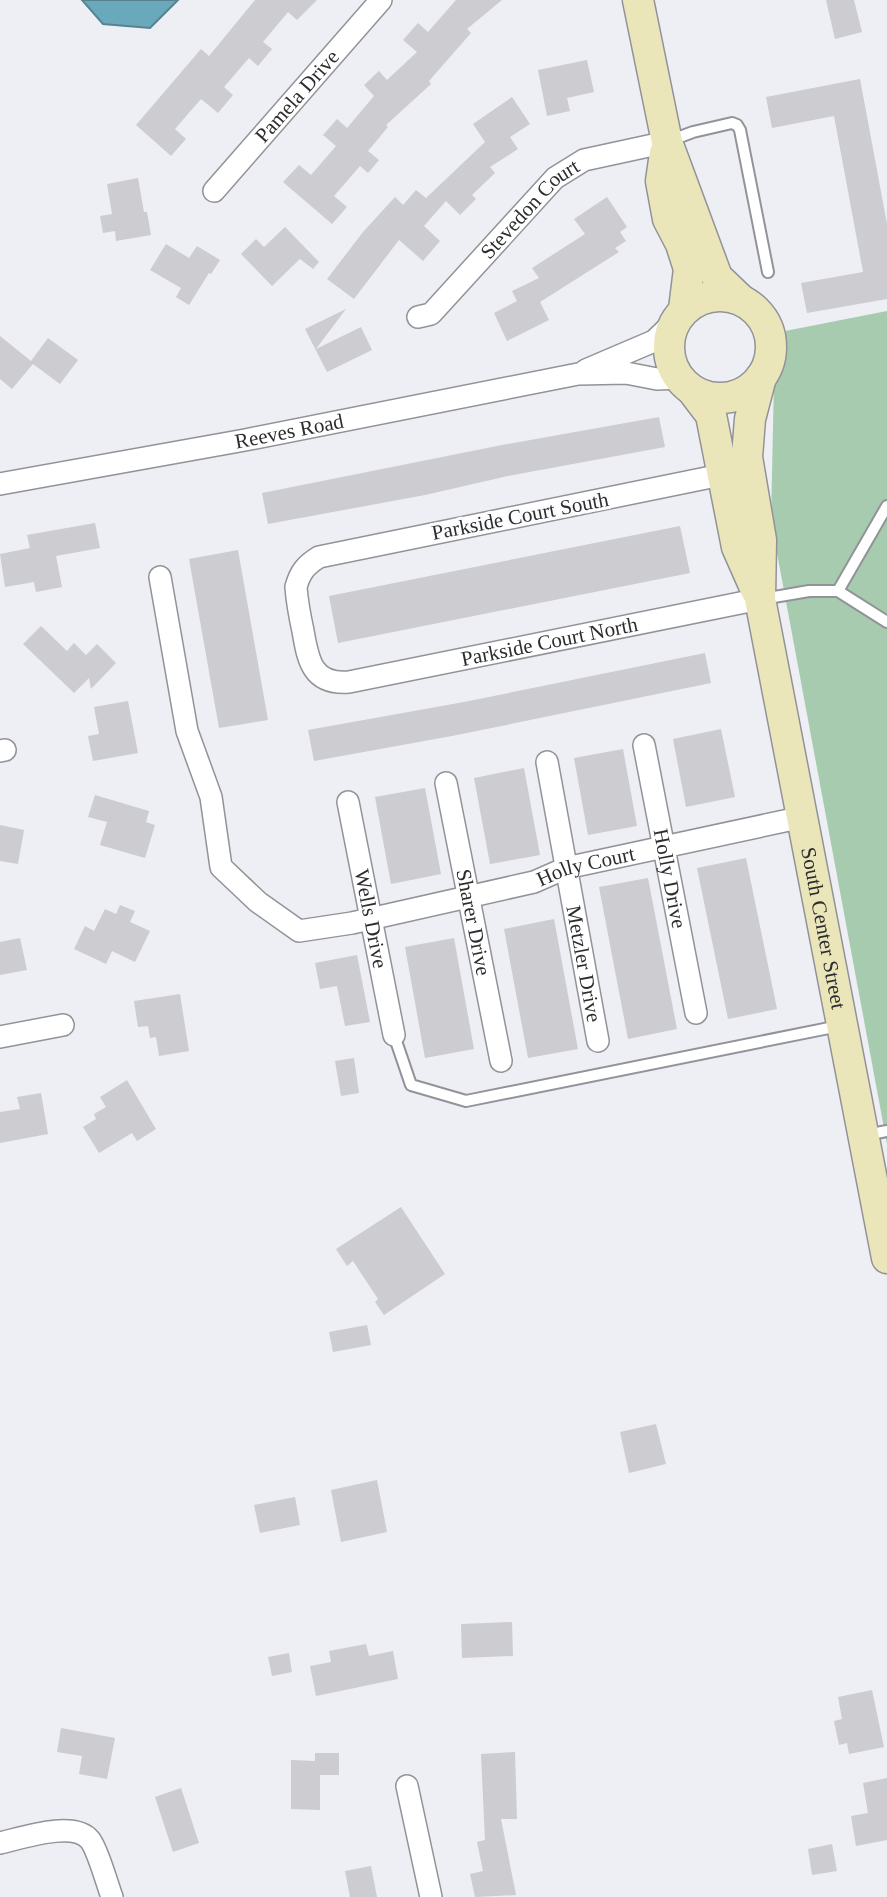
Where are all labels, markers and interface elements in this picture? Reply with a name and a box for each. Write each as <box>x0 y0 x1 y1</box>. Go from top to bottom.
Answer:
street label: Pamela Drive <box>250 45 344 147</box>
street label: Stevedon Court <box>475 154 584 264</box>
street label: Reeves Road <box>233 409 346 454</box>
street label: Parkside Court South <box>430 487 611 545</box>
street label: Parkside Court North <box>459 612 640 671</box>
street label: Holly Drive <box>649 827 691 930</box>
street label: Holly Court <box>533 842 637 891</box>
street label: South Center Street <box>796 845 851 1011</box>
street label: Wells Drive <box>350 867 393 970</box>
street label: Sharer Drive <box>451 867 496 978</box>
street label: Metzler Drive <box>561 903 606 1024</box>

